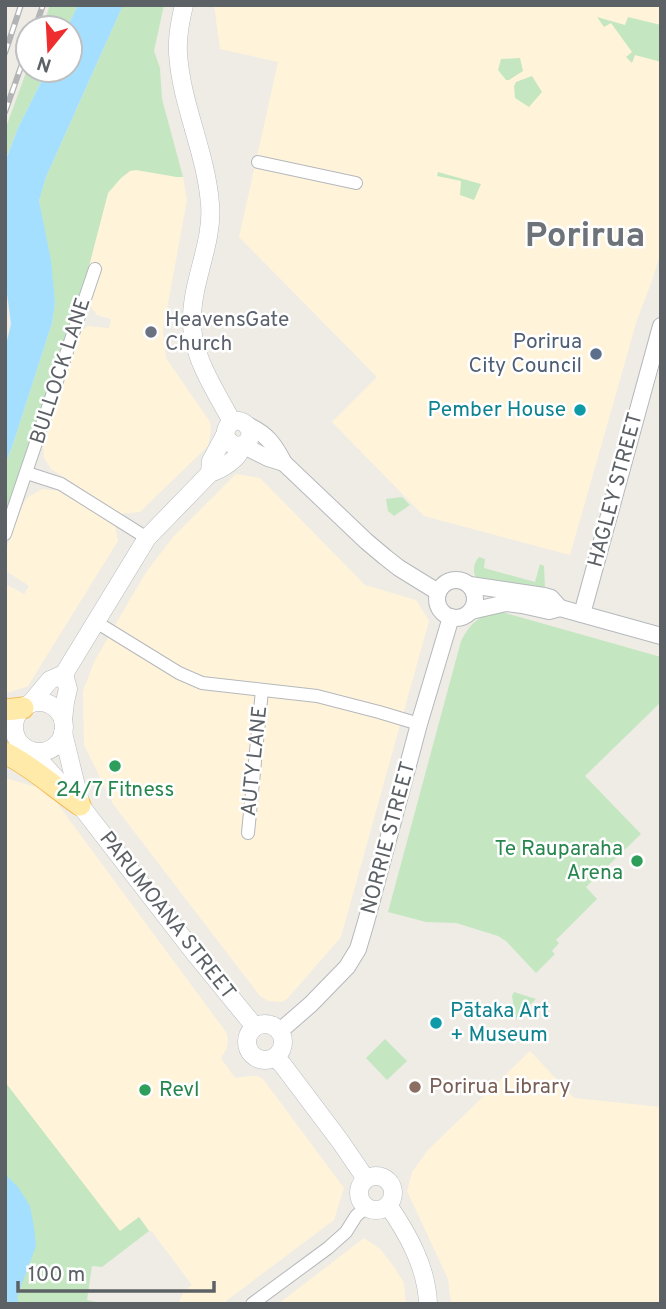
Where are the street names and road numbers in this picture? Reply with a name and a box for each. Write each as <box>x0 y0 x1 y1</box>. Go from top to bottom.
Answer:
street label: BULLOCK LANE <box>25 294 97 448</box>
street label: HAGLEY STREET <box>582 410 650 570</box>
street label: AUTY LANE <box>236 704 274 818</box>
street label: NORRIE STREET <box>356 759 422 917</box>
street label: PARUMOANA STREET <box>93 826 241 1006</box>

